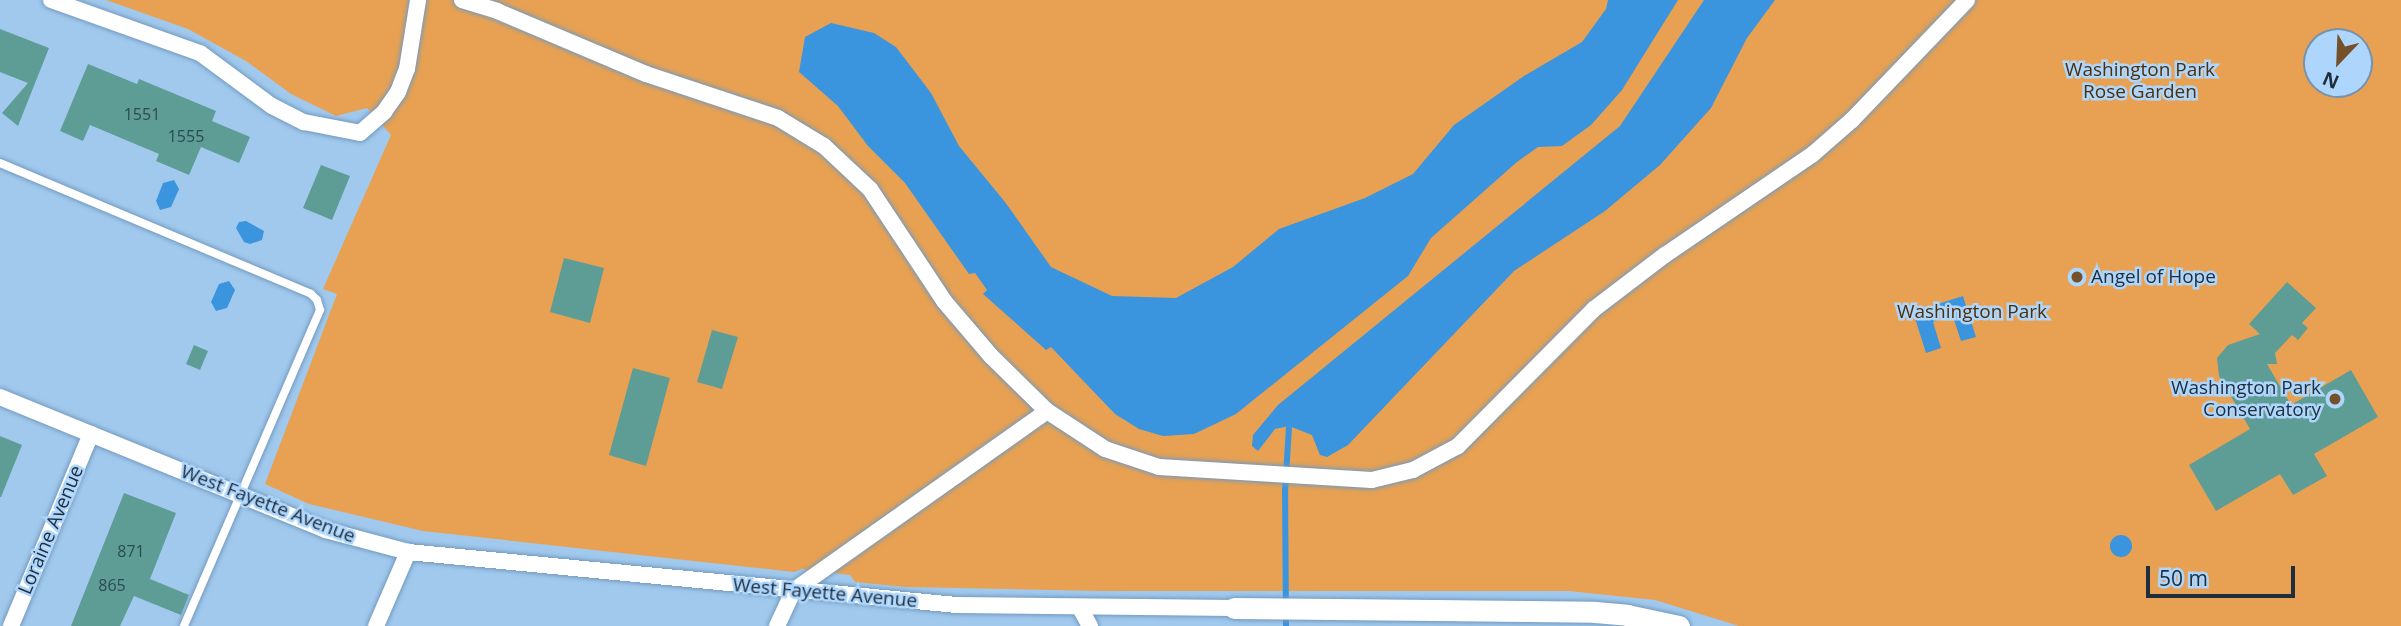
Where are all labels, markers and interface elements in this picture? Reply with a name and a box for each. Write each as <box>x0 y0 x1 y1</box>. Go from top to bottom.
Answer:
north arrow <box>2303 28 2373 98</box>
park label: Washington Park Rose Garden <box>2065 59 2215 103</box>
text: N <box>2318 66 2343 95</box>
house number: 1551 <box>124 104 160 124</box>
house number: 1555 <box>168 126 204 146</box>
place label: Angel of Hope <box>2091 266 2216 288</box>
marker: Angel of Hope <box>2069 269 2085 285</box>
park label: Washington Park <box>1897 301 2047 323</box>
place label: Washington Park Conservatory <box>2171 377 2321 421</box>
marker: Washington Park Conservatory <box>2327 391 2343 407</box>
street label: West Fayette Avenue <box>178 460 358 548</box>
street label: Loraine Avenue <box>14 462 88 598</box>
house number: 871 <box>117 541 145 561</box>
scale bar <box>2149 552 2298 596</box>
text: 50 m <box>2159 564 2208 592</box>
street label: West Fayette Avenue <box>732 574 918 612</box>
house number: 865 <box>98 575 126 595</box>

